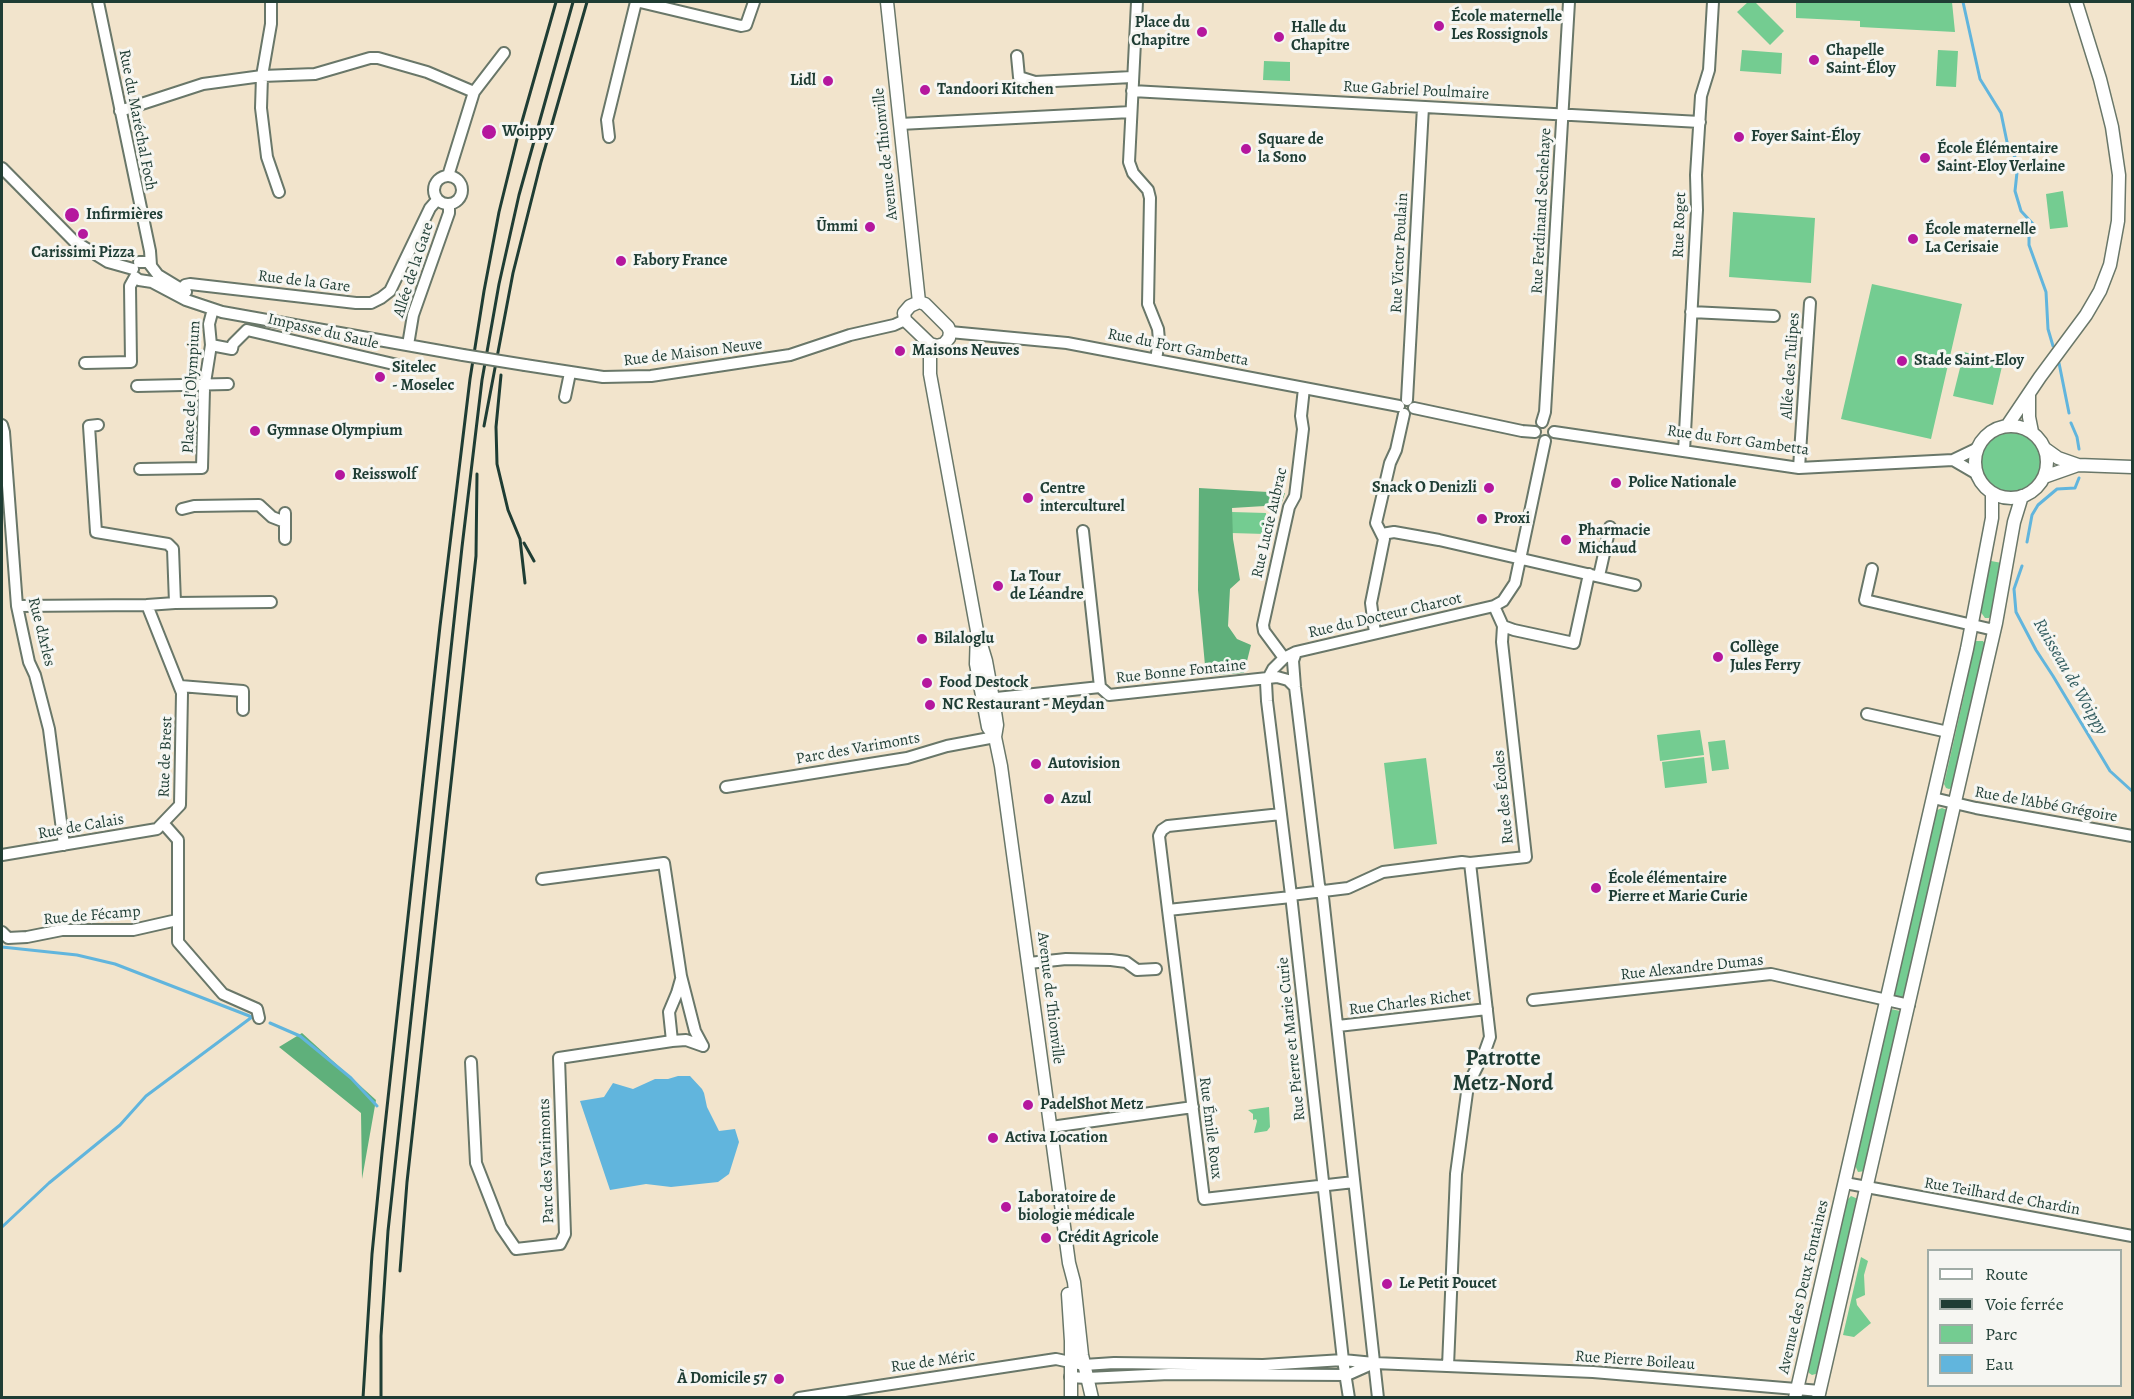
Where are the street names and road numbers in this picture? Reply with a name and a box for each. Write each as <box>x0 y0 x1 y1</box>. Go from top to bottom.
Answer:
street label: Rue du Maréchal Foch <box>114 48 160 192</box>
street label: Rue Gabriel Poulmaire <box>1342 78 1490 104</box>
street label: Avenue de Thionville <box>869 87 903 221</box>
street label: Rue Ferdinand Sechehaye <box>1528 127 1556 295</box>
street label: Rue Victor Poulain <box>1387 192 1413 314</box>
street label: Rue Roget <box>1669 192 1691 258</box>
street label: Allée de la Gare <box>390 220 438 320</box>
street label: Rue de la Gare <box>257 267 351 297</box>
street label: Impasse du Saule <box>265 310 381 354</box>
street label: Allée des Tulipes <box>1778 312 1804 420</box>
street label: Place de l'Olympium <box>179 320 205 454</box>
street label: Rue du Fort Gambetta <box>1106 325 1250 371</box>
street label: Rue de Maison Neuve <box>622 335 764 371</box>
street label: Rue du Fort Gambetta <box>1666 422 1810 460</box>
street label: Rue Lucie Aubrac <box>1248 466 1292 580</box>
street label: Rue du Docteur Charcot <box>1306 589 1464 643</box>
street label: Rue d'Arles <box>23 595 59 669</box>
street label: Rue Bonne Fontaine <box>1115 656 1247 688</box>
street label: Rue de Brest <box>155 716 177 798</box>
street label: Parc des Varimonts <box>795 729 921 769</box>
street label: Rue des Écoles <box>1490 749 1518 845</box>
street label: Rue de l'Abbé Grégoire <box>1973 783 2119 827</box>
street label: Rue de Calais <box>36 810 126 844</box>
street label: Rue de Fécamp <box>43 902 141 930</box>
street label: Avenue de Thionville <box>1032 931 1068 1065</box>
street label: Rue Alexandre Dumas <box>1620 951 1764 985</box>
street label: Rue Pierre et Marie Curie <box>1274 956 1310 1122</box>
street label: Rue Charles Richet <box>1348 986 1472 1020</box>
street label: Rue Émile Roux <box>1194 1076 1226 1180</box>
street label: Parc des Varimonts <box>535 1098 559 1224</box>
street label: Rue Teilhard de Chardin <box>1922 1174 2082 1220</box>
street label: Avenue des Deux Fontaines <box>1775 1198 1833 1376</box>
street label: Rue de Méric <box>890 1347 976 1377</box>
street label: Rue Pierre Boileau <box>1574 1347 1696 1375</box>

